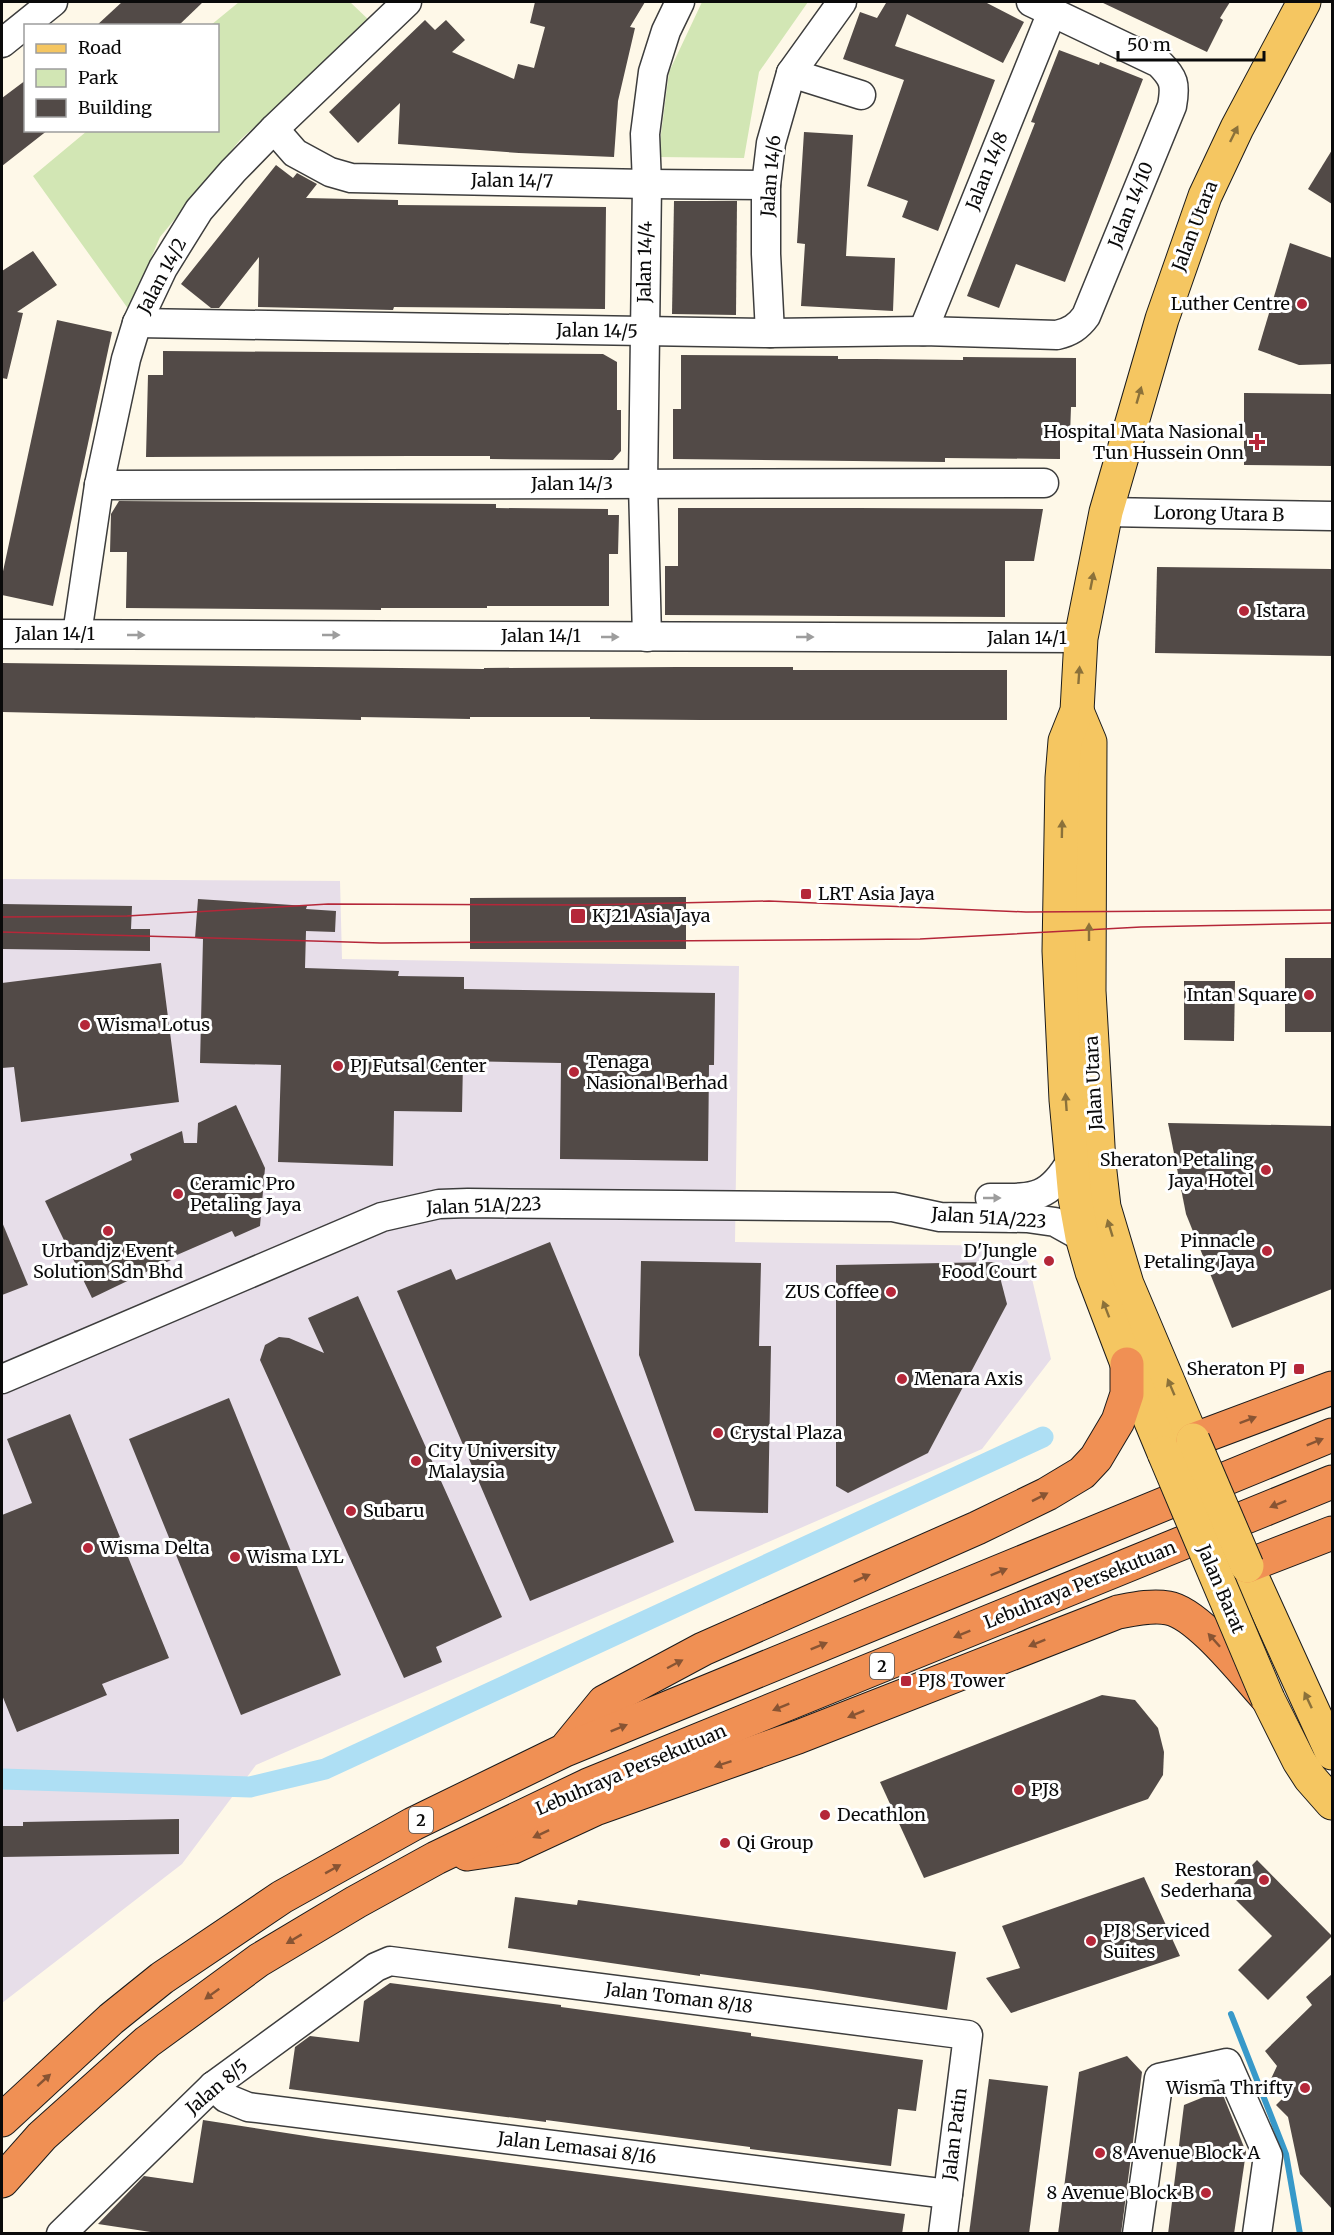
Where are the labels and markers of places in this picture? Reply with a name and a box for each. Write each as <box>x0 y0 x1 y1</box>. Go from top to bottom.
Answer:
place label: Luther Centre <box>1171 292 1290 315</box>
marker: Luther Centre <box>1295 297 1309 311</box>
place label: Hospital Mata Nasional Tun Hussein Onn <box>1043 420 1244 464</box>
marker: Hospital Mata Nasional Tun Hussein Onn <box>1248 433 1266 451</box>
place label: Istara <box>1256 599 1306 622</box>
marker: Istara <box>1237 604 1251 618</box>
place label: LRT Asia Jaya <box>818 882 935 905</box>
marker: LRT Asia Jaya <box>799 887 813 901</box>
place label: KJ21 Asia Jaya <box>592 904 711 927</box>
marker: KJ21 Asia Jaya <box>569 907 587 925</box>
place label: Intan Square <box>1186 983 1297 1006</box>
marker: Intan Square <box>1302 988 1316 1002</box>
place label: Wisma Lotus <box>96 1013 210 1036</box>
marker: Wisma Lotus <box>78 1018 92 1032</box>
place label: Tenaga Nasional Berhad <box>586 1050 728 1094</box>
place label: PJ Futsal Center <box>350 1054 487 1077</box>
marker: PJ Futsal Center <box>331 1059 345 1073</box>
marker: Tenaga Nasional Berhad <box>567 1065 581 1079</box>
place label: Sheraton Petaling Jaya Hotel <box>1100 1148 1254 1192</box>
marker: Sheraton Petaling Jaya Hotel <box>1259 1163 1273 1177</box>
place label: Ceramic Pro Petaling Jaya <box>190 1172 302 1216</box>
marker: Ceramic Pro Petaling Jaya <box>171 1187 185 1201</box>
marker: Urbandjz Event Solution Sdn Bhd <box>101 1224 115 1238</box>
place label: Pinnacle Petaling Jaya <box>1144 1229 1255 1273</box>
place label: Urbandjz Event Solution Sdn Bhd <box>33 1239 183 1283</box>
place label: D'Jungle Food Court <box>941 1239 1037 1283</box>
marker: Pinnacle Petaling Jaya <box>1260 1244 1274 1258</box>
marker: D'Jungle Food Court <box>1042 1254 1056 1268</box>
place label: ZUS Coffee <box>785 1280 879 1303</box>
marker: ZUS Coffee <box>884 1285 898 1299</box>
place label: Sheraton PJ <box>1186 1357 1287 1380</box>
marker: Sheraton PJ <box>1292 1362 1306 1376</box>
place label: Menara Axis <box>914 1367 1023 1390</box>
marker: Menara Axis <box>895 1372 909 1386</box>
place label: Crystal Plaza <box>730 1421 843 1444</box>
marker: Crystal Plaza <box>711 1426 725 1440</box>
place label: City University Malaysia <box>428 1439 557 1483</box>
marker: City University Malaysia <box>409 1454 423 1468</box>
place label: Subaru <box>363 1499 425 1522</box>
marker: Subaru <box>344 1504 358 1518</box>
place label: Wisma Delta <box>99 1536 210 1559</box>
marker: Wisma Delta <box>81 1541 95 1555</box>
place label: Wisma LYL <box>246 1545 344 1568</box>
marker: Wisma LYL <box>228 1550 242 1564</box>
place label: PJ8 Tower <box>918 1669 1005 1692</box>
marker: PJ8 Tower <box>899 1674 913 1688</box>
place label: PJ8 <box>1031 1778 1059 1801</box>
marker: PJ8 <box>1012 1783 1026 1797</box>
place label: Decathlon <box>837 1803 926 1826</box>
marker: Decathlon <box>818 1808 832 1822</box>
place label: Qi Group <box>737 1831 813 1854</box>
marker: Qi Group <box>718 1836 732 1850</box>
place label: Restoran Sederhana <box>1160 1858 1252 1902</box>
marker: Restoran Sederhana <box>1257 1873 1271 1887</box>
place label: PJ8 Serviced Suites <box>1103 1919 1210 1963</box>
marker: PJ8 Serviced Suites <box>1084 1934 1098 1948</box>
place label: Wisma Thrifty <box>1165 2076 1294 2099</box>
marker: Wisma Thrifty <box>1298 2081 1312 2095</box>
place label: 8 Avenue Block A <box>1112 2141 1260 2164</box>
marker: 8 Avenue Block A <box>1093 2146 1107 2160</box>
place label: 8 Avenue Block B <box>1047 2181 1194 2204</box>
marker: 8 Avenue Block B <box>1199 2186 1213 2200</box>

